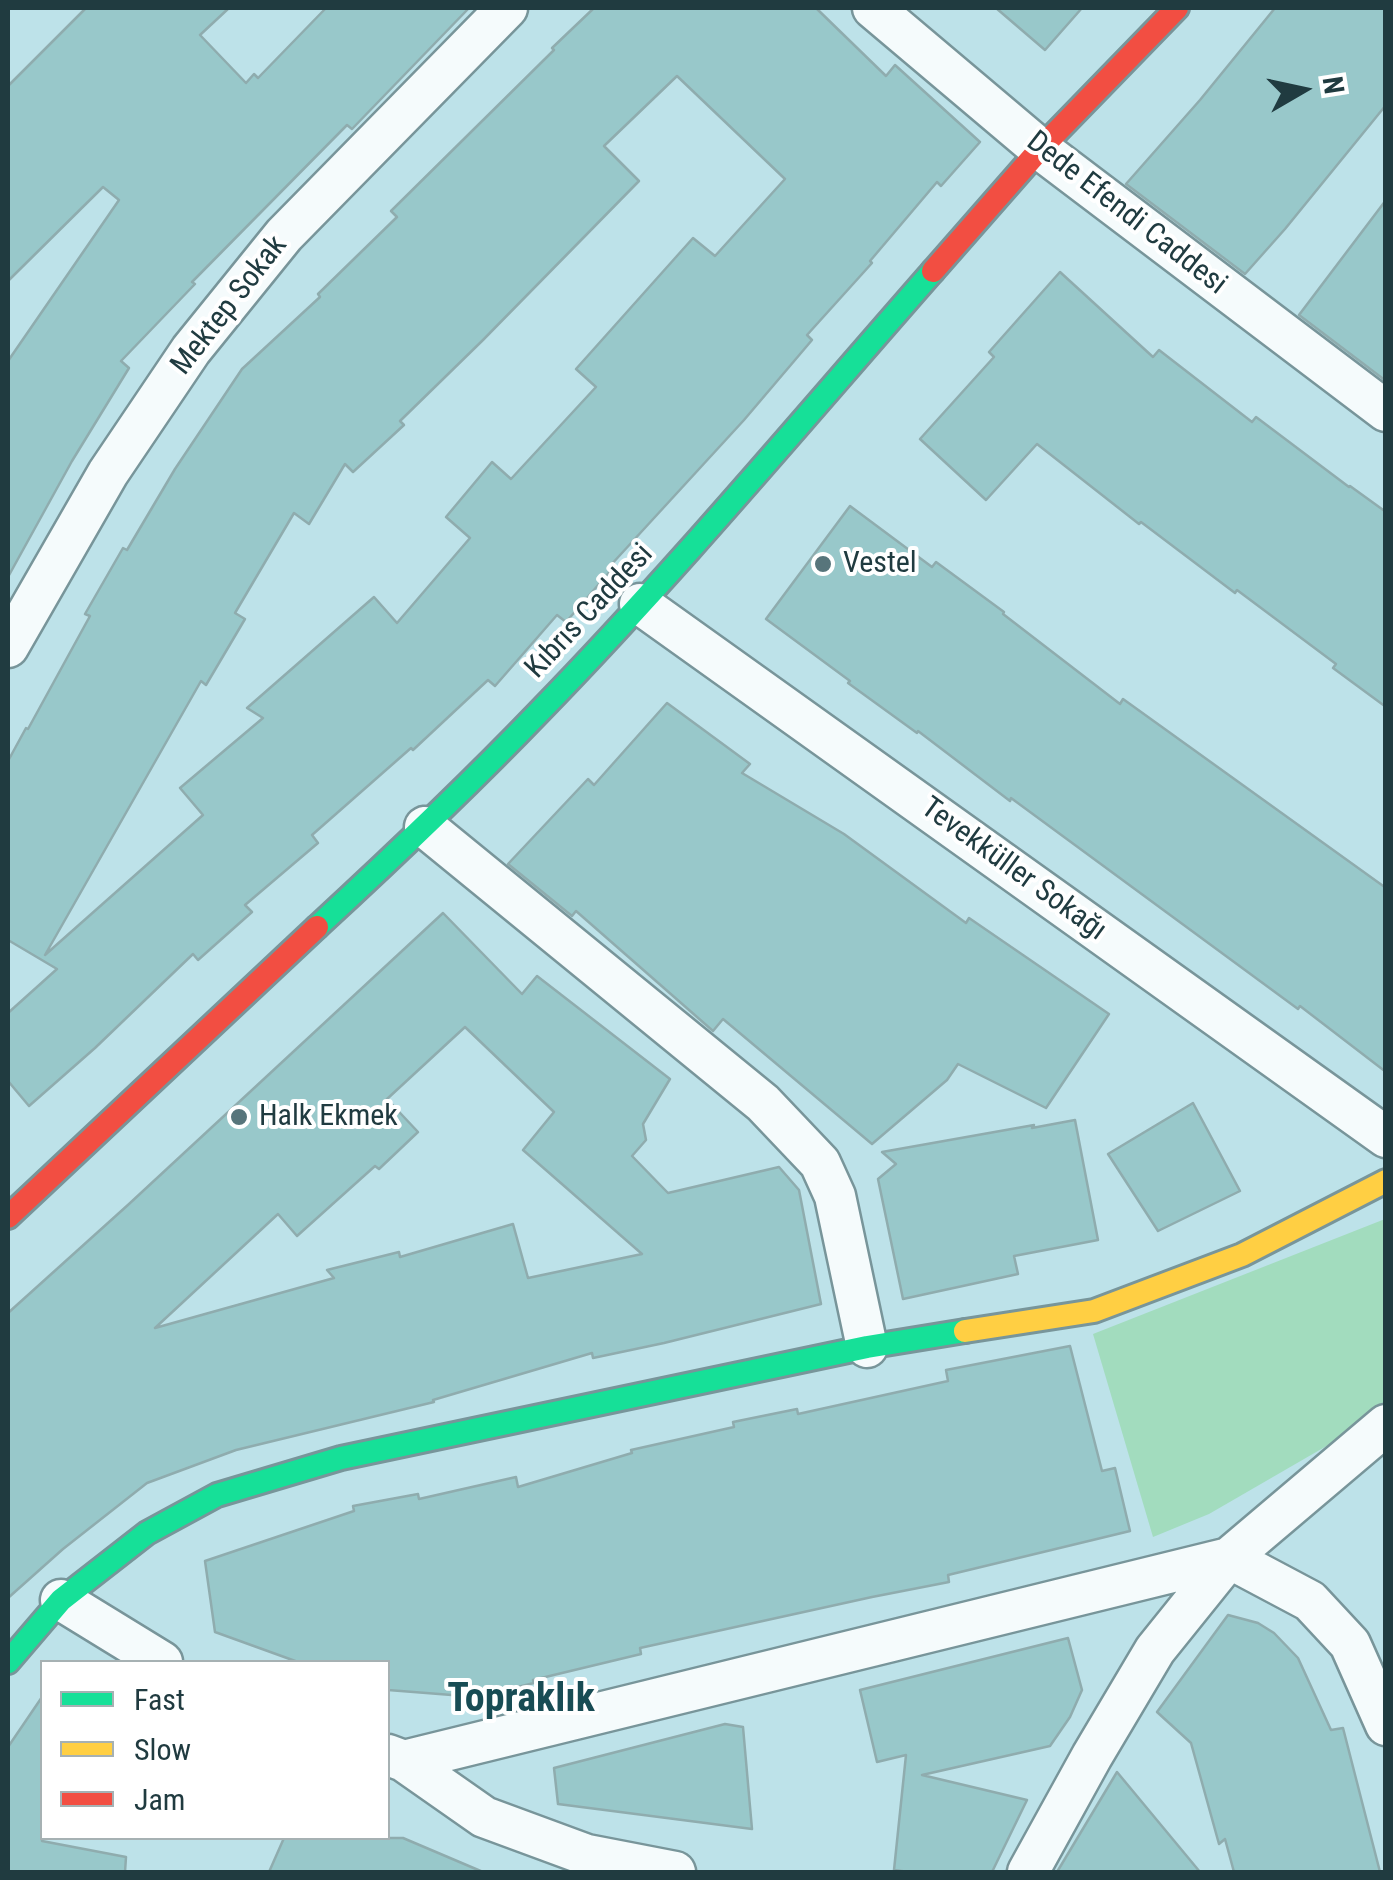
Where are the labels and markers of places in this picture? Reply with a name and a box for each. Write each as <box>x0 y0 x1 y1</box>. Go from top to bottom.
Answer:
place label: Vestel <box>843 546 917 582</box>
marker: Vestel <box>812 553 834 575</box>
place label: Halk Ekmek <box>259 1099 398 1135</box>
marker: Halk Ekmek <box>228 1106 250 1128</box>

